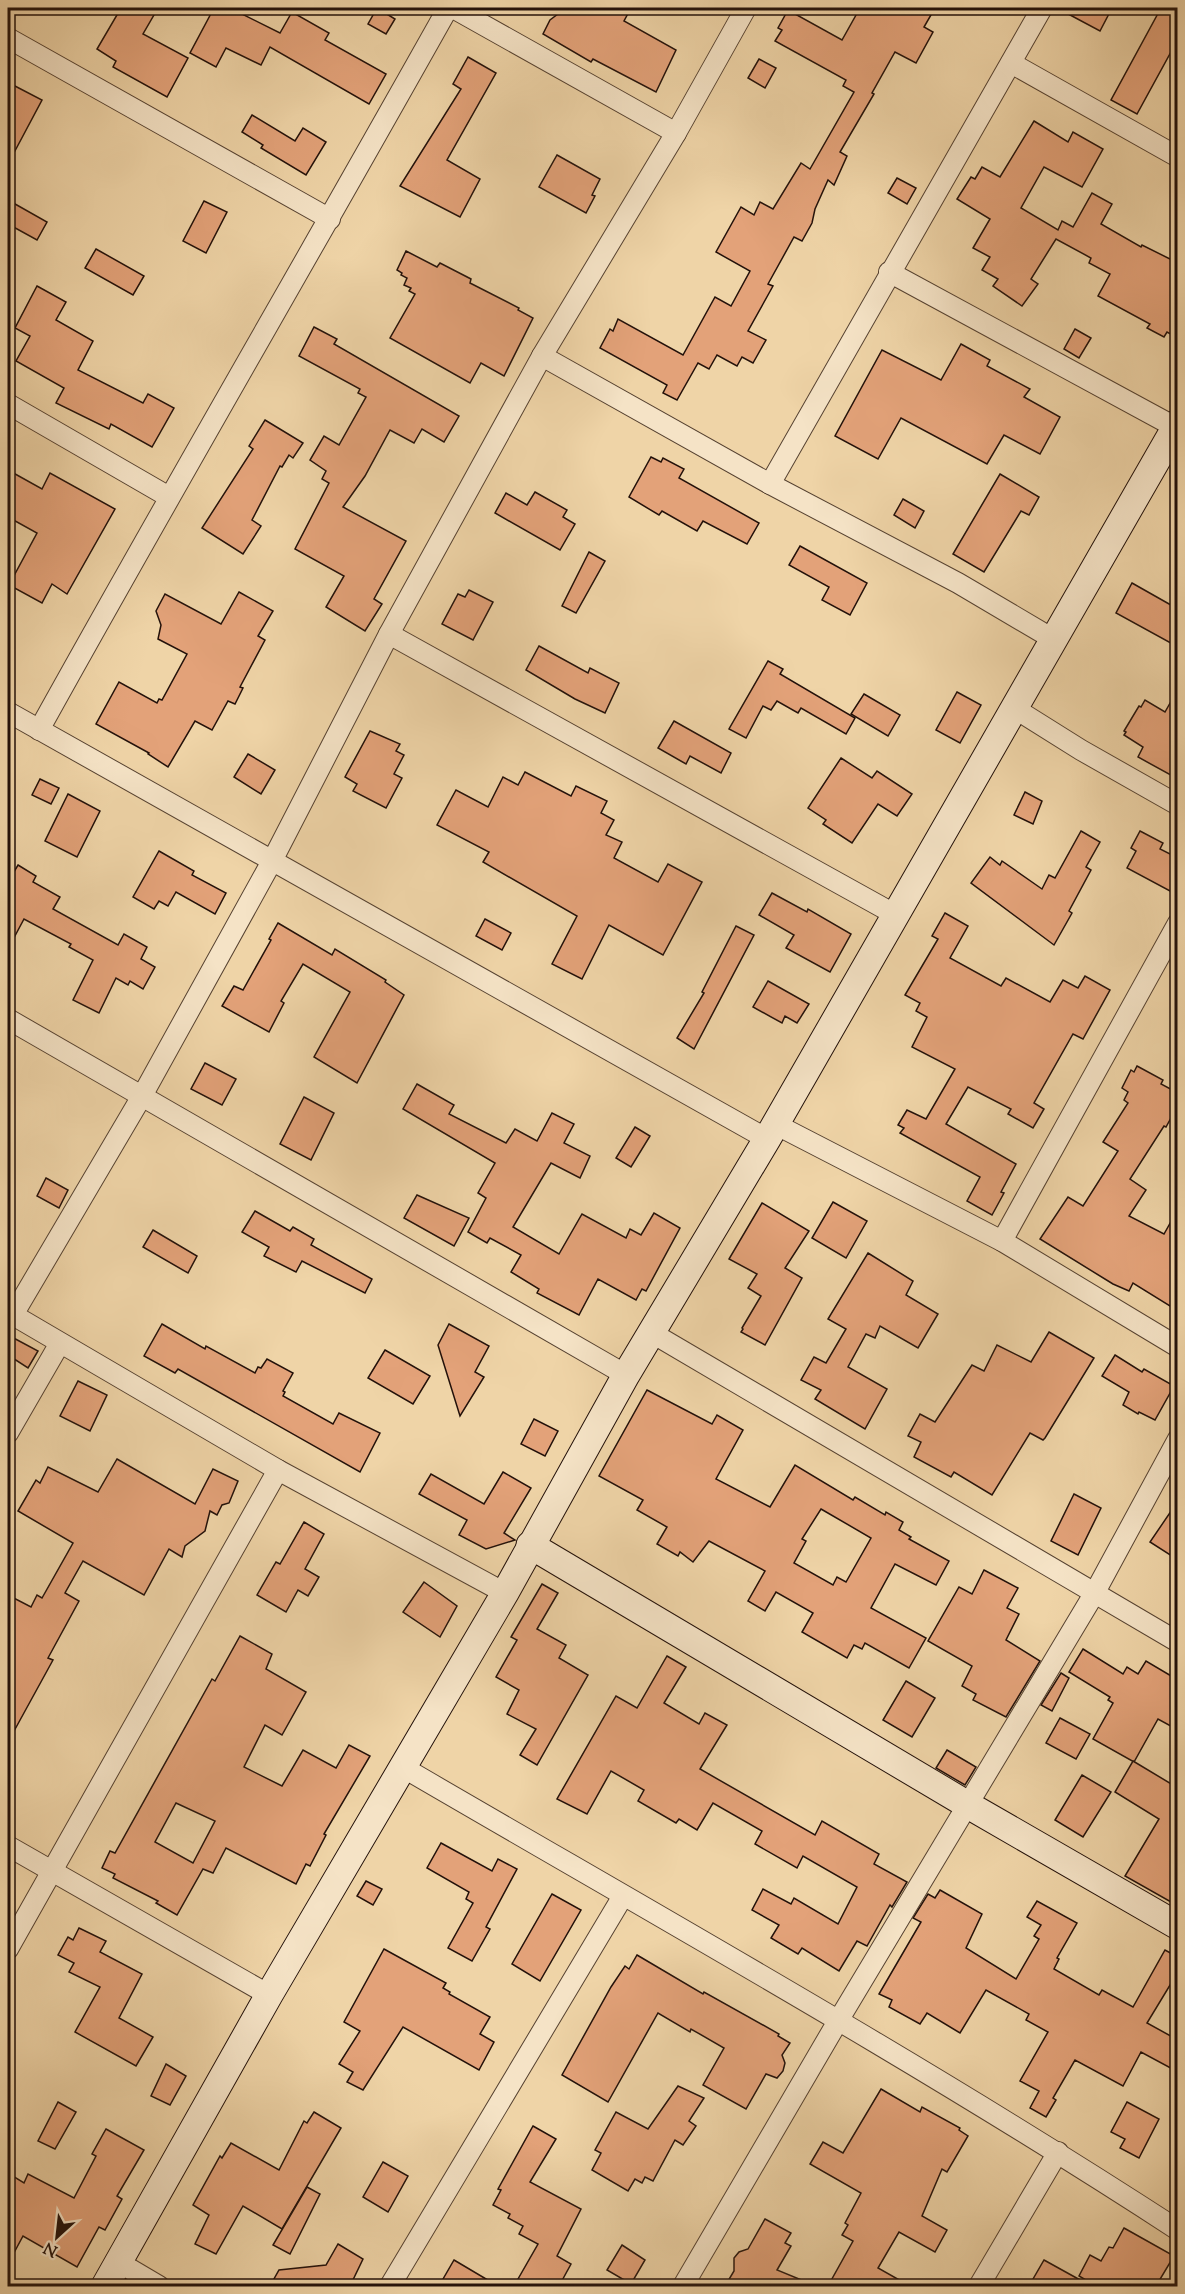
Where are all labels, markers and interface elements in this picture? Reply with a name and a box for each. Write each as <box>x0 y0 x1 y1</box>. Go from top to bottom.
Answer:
north arrow <box>27 2207 87 2267</box>
text: N <box>40 2235 62 2261</box>

